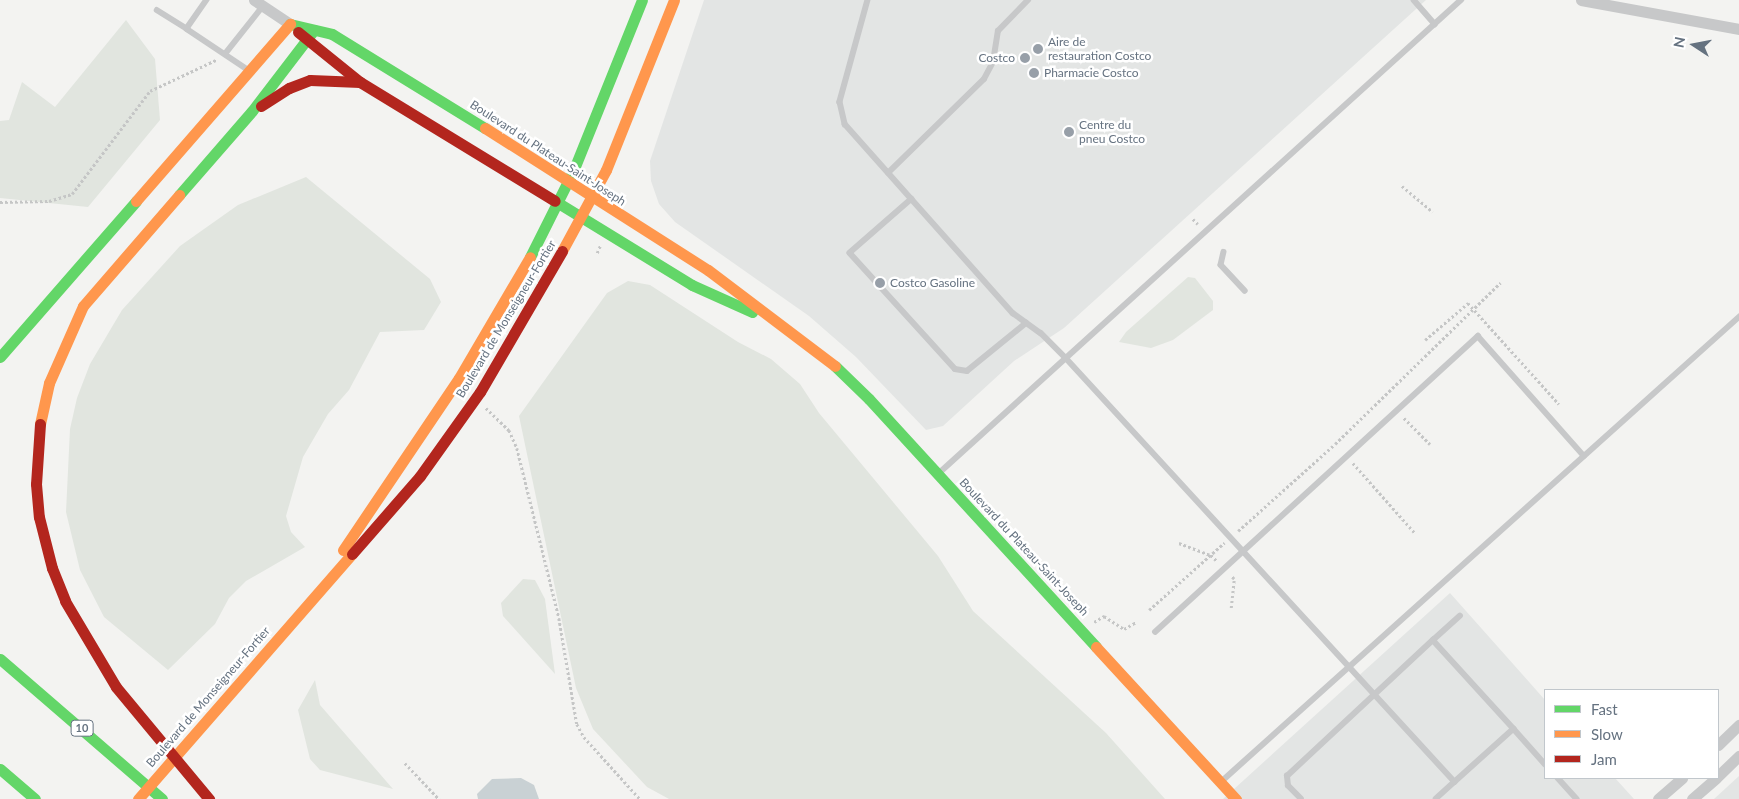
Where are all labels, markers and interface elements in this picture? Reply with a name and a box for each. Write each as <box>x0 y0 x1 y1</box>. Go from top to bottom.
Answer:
north arrow <box>1669 20 1719 70</box>
place label: Aire de restauration Costco <box>1048 35 1151 63</box>
text: N <box>1669 35 1688 49</box>
marker: Aire de restauration Costco <box>1032 43 1044 55</box>
place label: Costco <box>978 51 1015 65</box>
marker: Costco <box>1019 52 1031 64</box>
place label: Pharmacie Costco <box>1044 66 1139 80</box>
marker: Pharmacie Costco <box>1028 67 1040 79</box>
street label: Boulevard du Plateau-Saint-Joseph <box>467 97 629 209</box>
place label: Centre du pneu Costco <box>1079 118 1145 146</box>
marker: Centre du pneu Costco <box>1063 126 1075 138</box>
street label: Boulevard de Monseigneur-Fortier <box>453 238 559 400</box>
place label: Costco Gasoline <box>890 276 975 290</box>
marker: Costco Gasoline <box>874 277 886 289</box>
street label: Boulevard du Plateau-Saint-Joseph <box>956 475 1092 619</box>
street label: Boulevard de Monseigneur-Fortier <box>143 624 273 770</box>
legend <box>1544 689 1719 779</box>
text: Fast <box>1591 700 1618 718</box>
road number: 10 <box>70 720 94 736</box>
text: Slow <box>1591 725 1623 743</box>
text: Jam <box>1591 750 1617 768</box>

